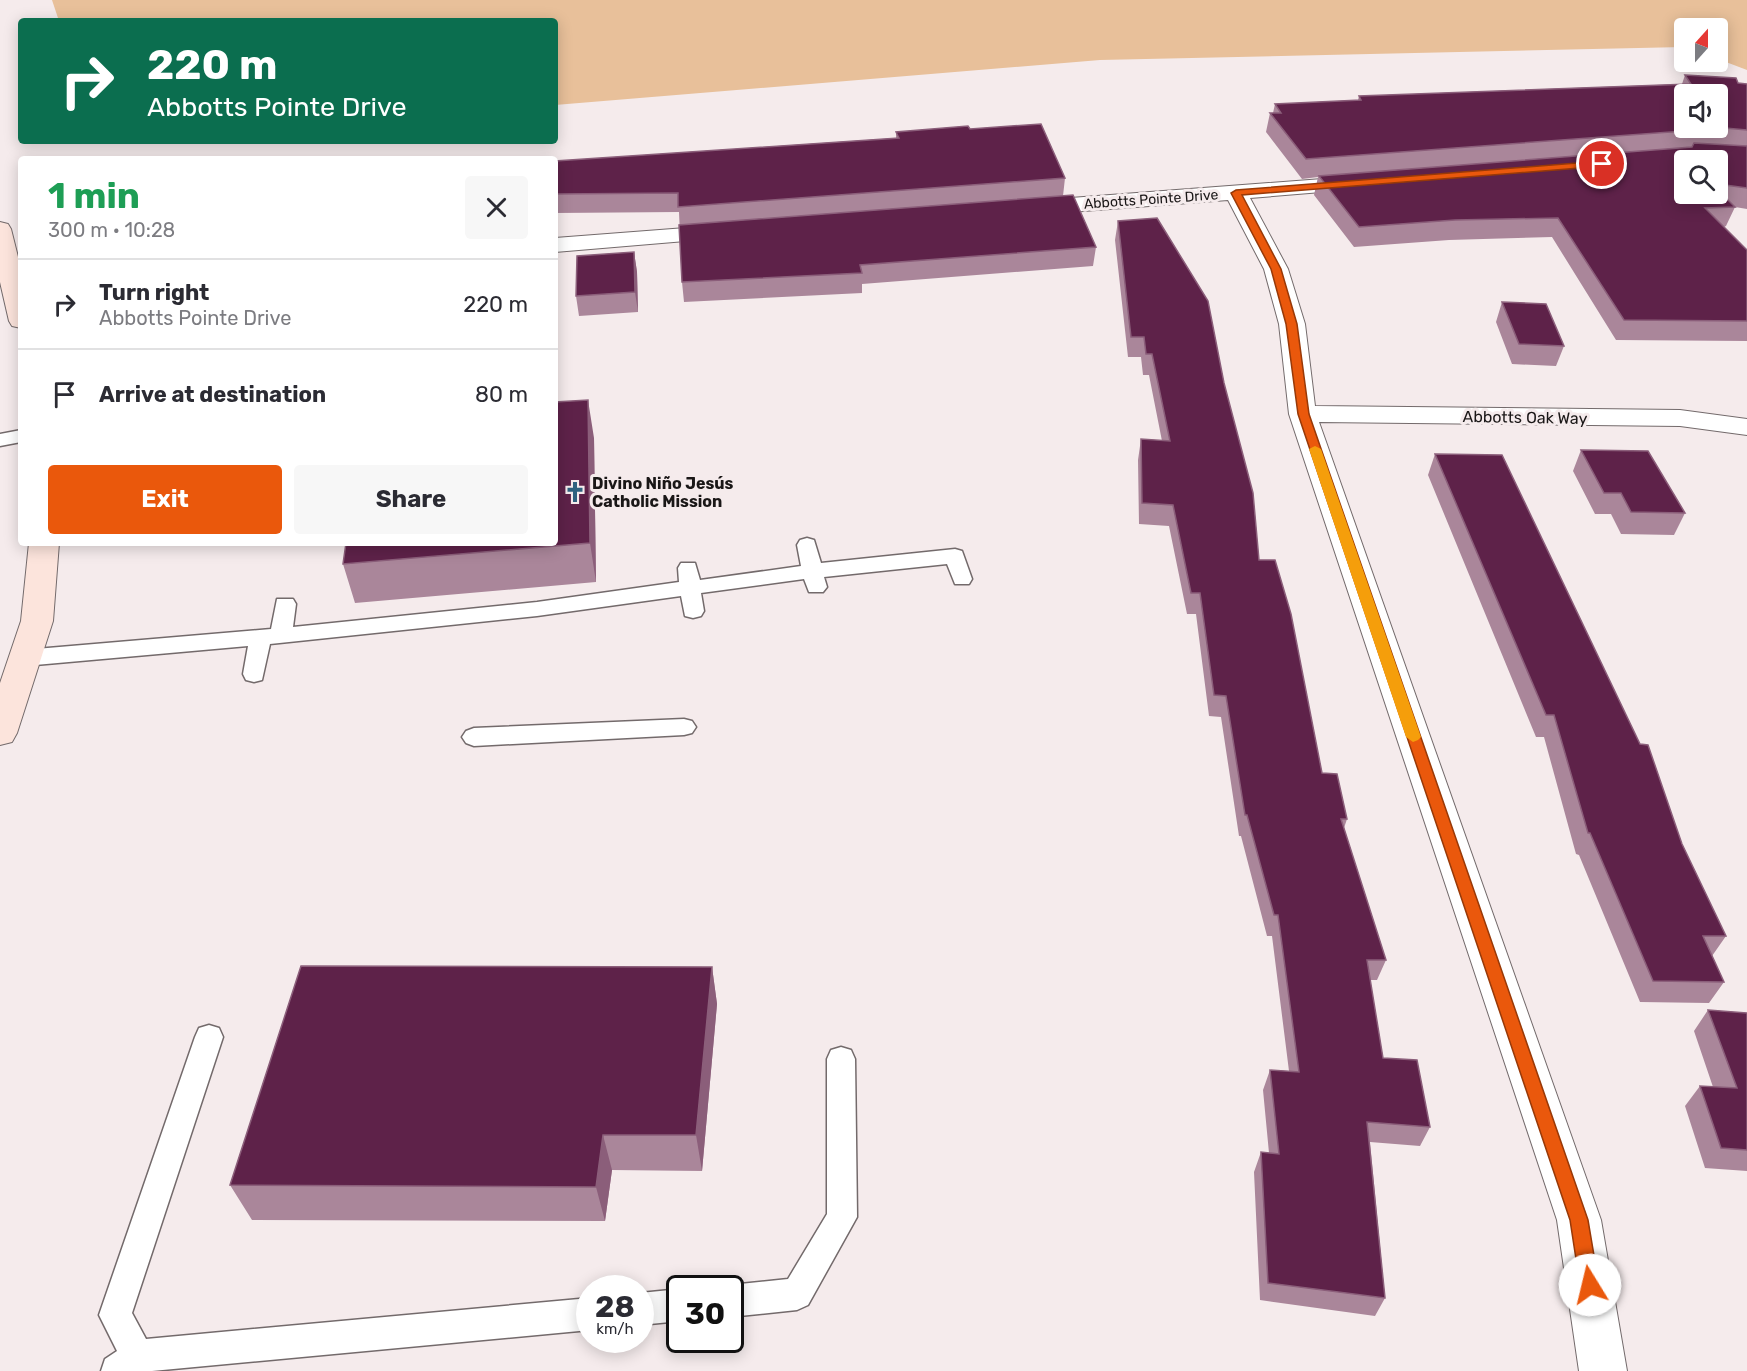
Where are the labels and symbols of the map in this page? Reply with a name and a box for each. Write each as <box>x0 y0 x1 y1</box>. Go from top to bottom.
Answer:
north arrow <box>1674 18 1728 72</box>
pin <box>1576 138 1627 189</box>
street label: Abbotts Pointe Drive <box>1083 186 1219 213</box>
street label: Abbotts Oak Way <box>1462 407 1588 428</box>
place label: Divino Niño Jesús Catholic Mission <box>592 474 733 511</box>
church icon: Divino Niño Jesús Catholic Mission <box>563 480 587 504</box>
position arrow <box>1558 1253 1622 1317</box>
speed limit sign: 30 <box>666 1275 744 1353</box>

